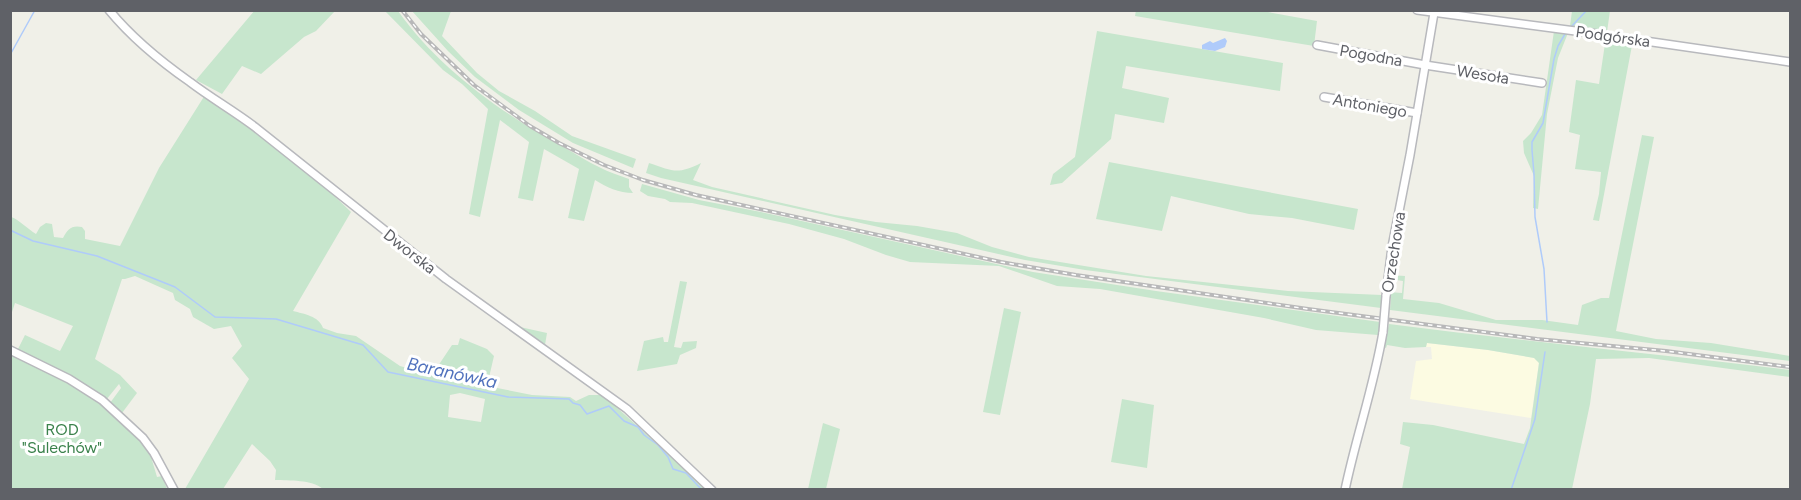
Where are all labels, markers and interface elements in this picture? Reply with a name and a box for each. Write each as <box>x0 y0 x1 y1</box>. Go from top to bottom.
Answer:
street label: Podgórska <box>1574 22 1651 51</box>
street label: Pogodna <box>1338 41 1404 70</box>
street label: Wesoła <box>1455 61 1511 88</box>
street label: Antoniego <box>1331 90 1409 121</box>
street label: Orzechowa <box>1378 210 1409 294</box>
street label: Dworska <box>380 225 440 278</box>
water label: Baranówka <box>405 353 500 393</box>
park label: ROD "Sulechów" <box>22 420 102 457</box>

